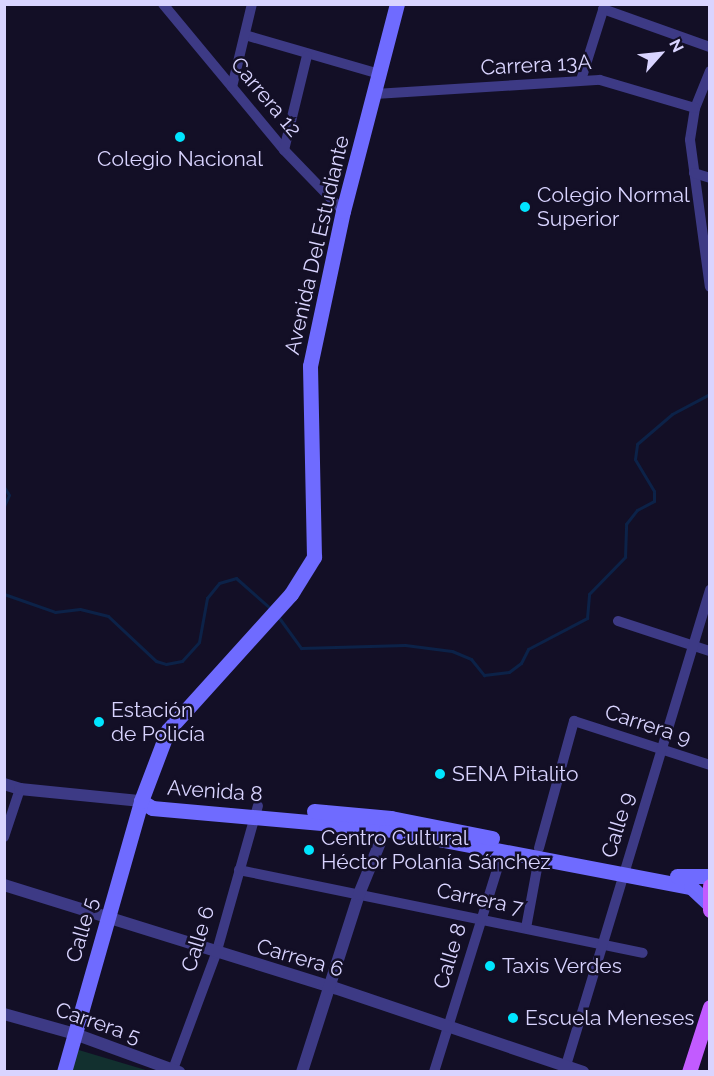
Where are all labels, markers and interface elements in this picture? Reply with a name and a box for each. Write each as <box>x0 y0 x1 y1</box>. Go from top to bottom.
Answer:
north arrow <box>630 24 690 84</box>
text: N <box>665 36 688 55</box>
street label: Carrera 13A <box>480 50 592 80</box>
street label: Carrera 12 <box>225 52 307 142</box>
marker: Colegio Nacional <box>173 130 187 144</box>
street label: Avenida Del Estudiante <box>279 133 355 357</box>
place label: Colegio Nacional <box>97 146 263 172</box>
place label: Colegio Normal Superior <box>537 182 690 232</box>
marker: Colegio Normal Superior <box>518 200 532 214</box>
place label: Estación de Policía <box>111 697 205 747</box>
street label: Carrera 9 <box>602 699 694 751</box>
marker: Estación de Policía <box>92 715 106 729</box>
place label: SENA Pitalito <box>452 761 579 787</box>
marker: SENA Pitalito <box>433 767 447 781</box>
street label: Avenida 8 <box>166 775 264 807</box>
street label: Calle 9 <box>596 789 640 861</box>
place label: Centro Cultural Héctor Polanía Sánchez <box>321 825 551 875</box>
marker: Centro Cultural Héctor Polanía Sánchez <box>302 843 316 857</box>
street label: Carrera 7 <box>434 878 526 920</box>
street label: Calle 5 <box>61 895 103 965</box>
street label: Calle 6 <box>176 903 220 975</box>
street label: Calle 8 <box>428 920 472 992</box>
street label: Carrera 6 <box>254 934 346 982</box>
place label: Taxis Verdes <box>502 953 623 979</box>
marker: Taxis Verdes <box>483 959 497 973</box>
street label: Carrera 5 <box>52 997 144 1049</box>
place label: Escuela Meneses <box>525 1005 694 1031</box>
marker: Escuela Meneses <box>506 1011 520 1025</box>

